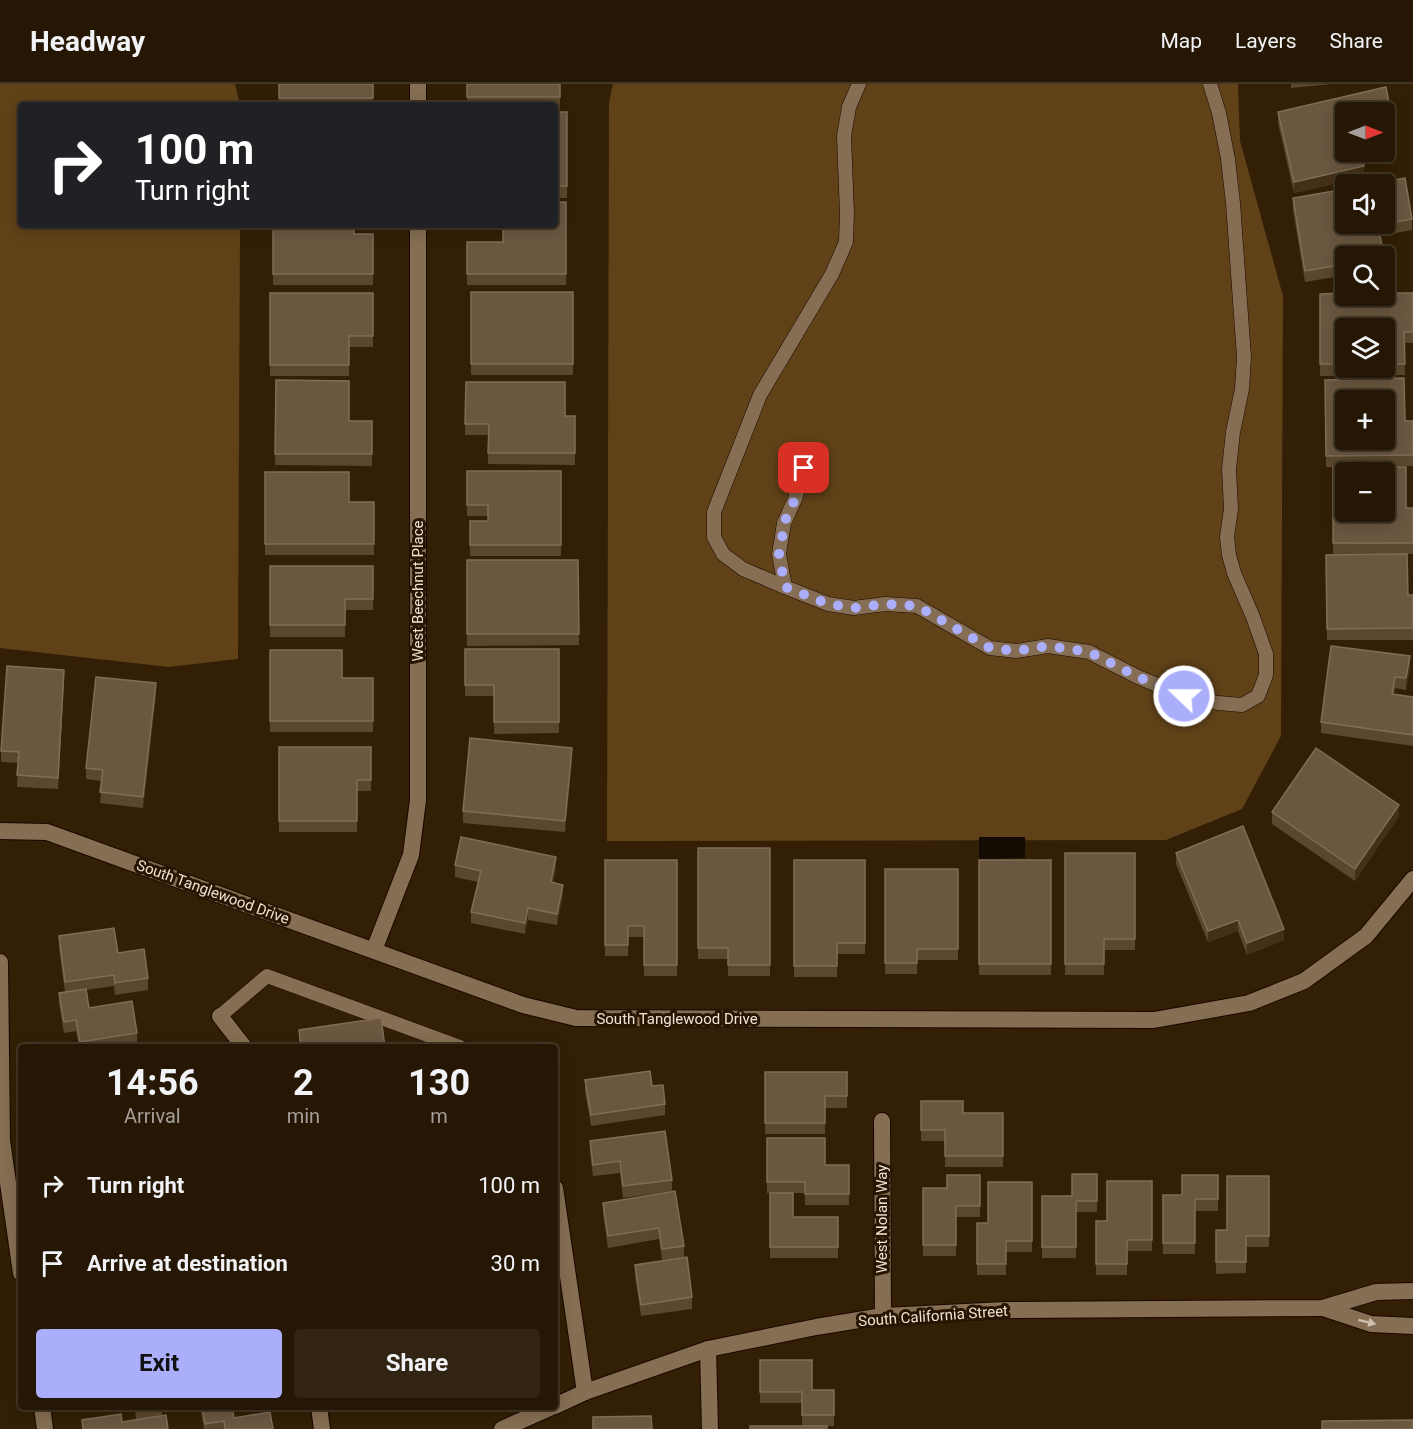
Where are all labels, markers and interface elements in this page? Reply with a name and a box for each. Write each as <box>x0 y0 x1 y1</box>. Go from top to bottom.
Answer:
text: Headway <box>30 25 145 58</box>
text: Map <box>1160 29 1202 53</box>
text: Layers <box>1235 29 1296 53</box>
text: Share <box>1329 29 1383 53</box>
north arrow <box>1335 102 1395 162</box>
map controls <box>1335 102 1395 522</box>
text: 100 m <box>135 125 254 174</box>
icon: right <box>36 126 114 204</box>
button: sound <box>1335 174 1395 234</box>
text: Turn right <box>135 175 250 207</box>
button: search <box>1335 246 1395 306</box>
button: layers <box>1335 318 1395 378</box>
button: + <box>1335 390 1395 450</box>
pin <box>778 442 829 493</box>
icon: arrive <box>787 451 820 484</box>
button: − <box>1335 462 1395 522</box>
street label: West Beechnut Place <box>409 520 427 662</box>
position arrow <box>1152 664 1216 728</box>
street label: South Tanglewood Drive <box>134 856 292 928</box>
street label: South Tanglewood Drive <box>596 1010 758 1028</box>
text: 14:56 <box>106 1062 199 1104</box>
text: 2 <box>293 1062 314 1104</box>
text: 130 <box>408 1062 470 1104</box>
text: Arrival <box>124 1104 181 1128</box>
text: min <box>287 1104 320 1128</box>
text: m <box>430 1104 448 1128</box>
street label: West Nolan Way <box>873 1165 891 1273</box>
icon: right <box>36 1169 69 1202</box>
text: Turn right <box>87 1173 184 1198</box>
text: 100 m <box>478 1173 540 1198</box>
icon: arrive <box>36 1247 69 1280</box>
text: Arrive at destination <box>87 1251 288 1276</box>
text: 30 m <box>491 1251 540 1276</box>
street label: South California Street <box>858 1302 1009 1330</box>
one-way arrow <box>1358 1317 1376 1327</box>
button: Exit <box>36 1329 282 1398</box>
button: Share <box>294 1329 540 1398</box>

